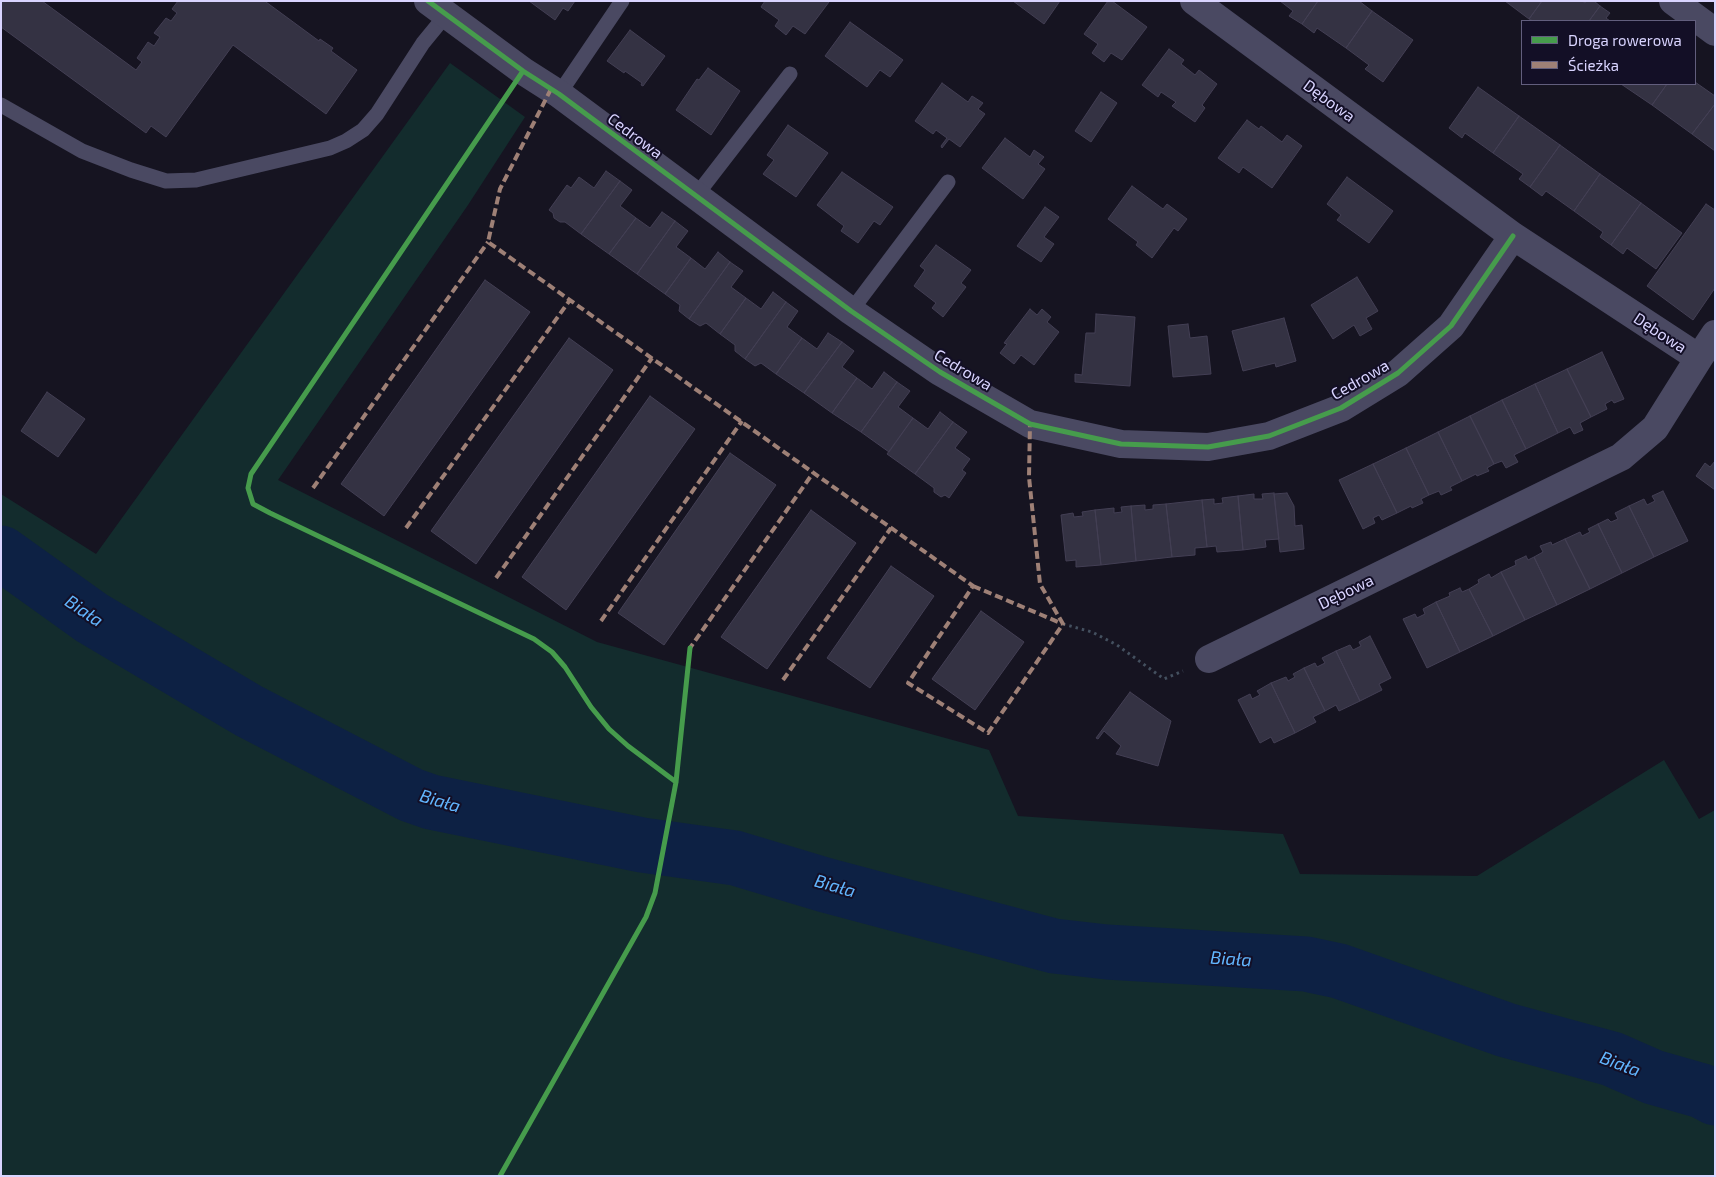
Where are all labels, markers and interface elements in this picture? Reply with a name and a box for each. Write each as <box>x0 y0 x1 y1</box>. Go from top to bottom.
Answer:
legend <box>1521 20 1696 85</box>
text: Droga rowerowa <box>1568 31 1682 49</box>
text: Ścieżka <box>1568 56 1619 74</box>
street label: Dębowa <box>1299 76 1359 126</box>
street label: Cedrowa <box>604 109 666 163</box>
street label: Dębowa <box>1630 309 1690 357</box>
street label: Cedrowa <box>931 345 995 395</box>
street label: Cedrowa <box>1327 356 1393 404</box>
street label: Dębowa <box>1315 570 1377 614</box>
water label: Biała <box>61 590 107 632</box>
water label: Biała <box>417 785 463 817</box>
water label: Biała <box>812 870 858 902</box>
water label: Biała <box>1210 947 1252 971</box>
water label: Biała <box>1597 1046 1643 1082</box>

